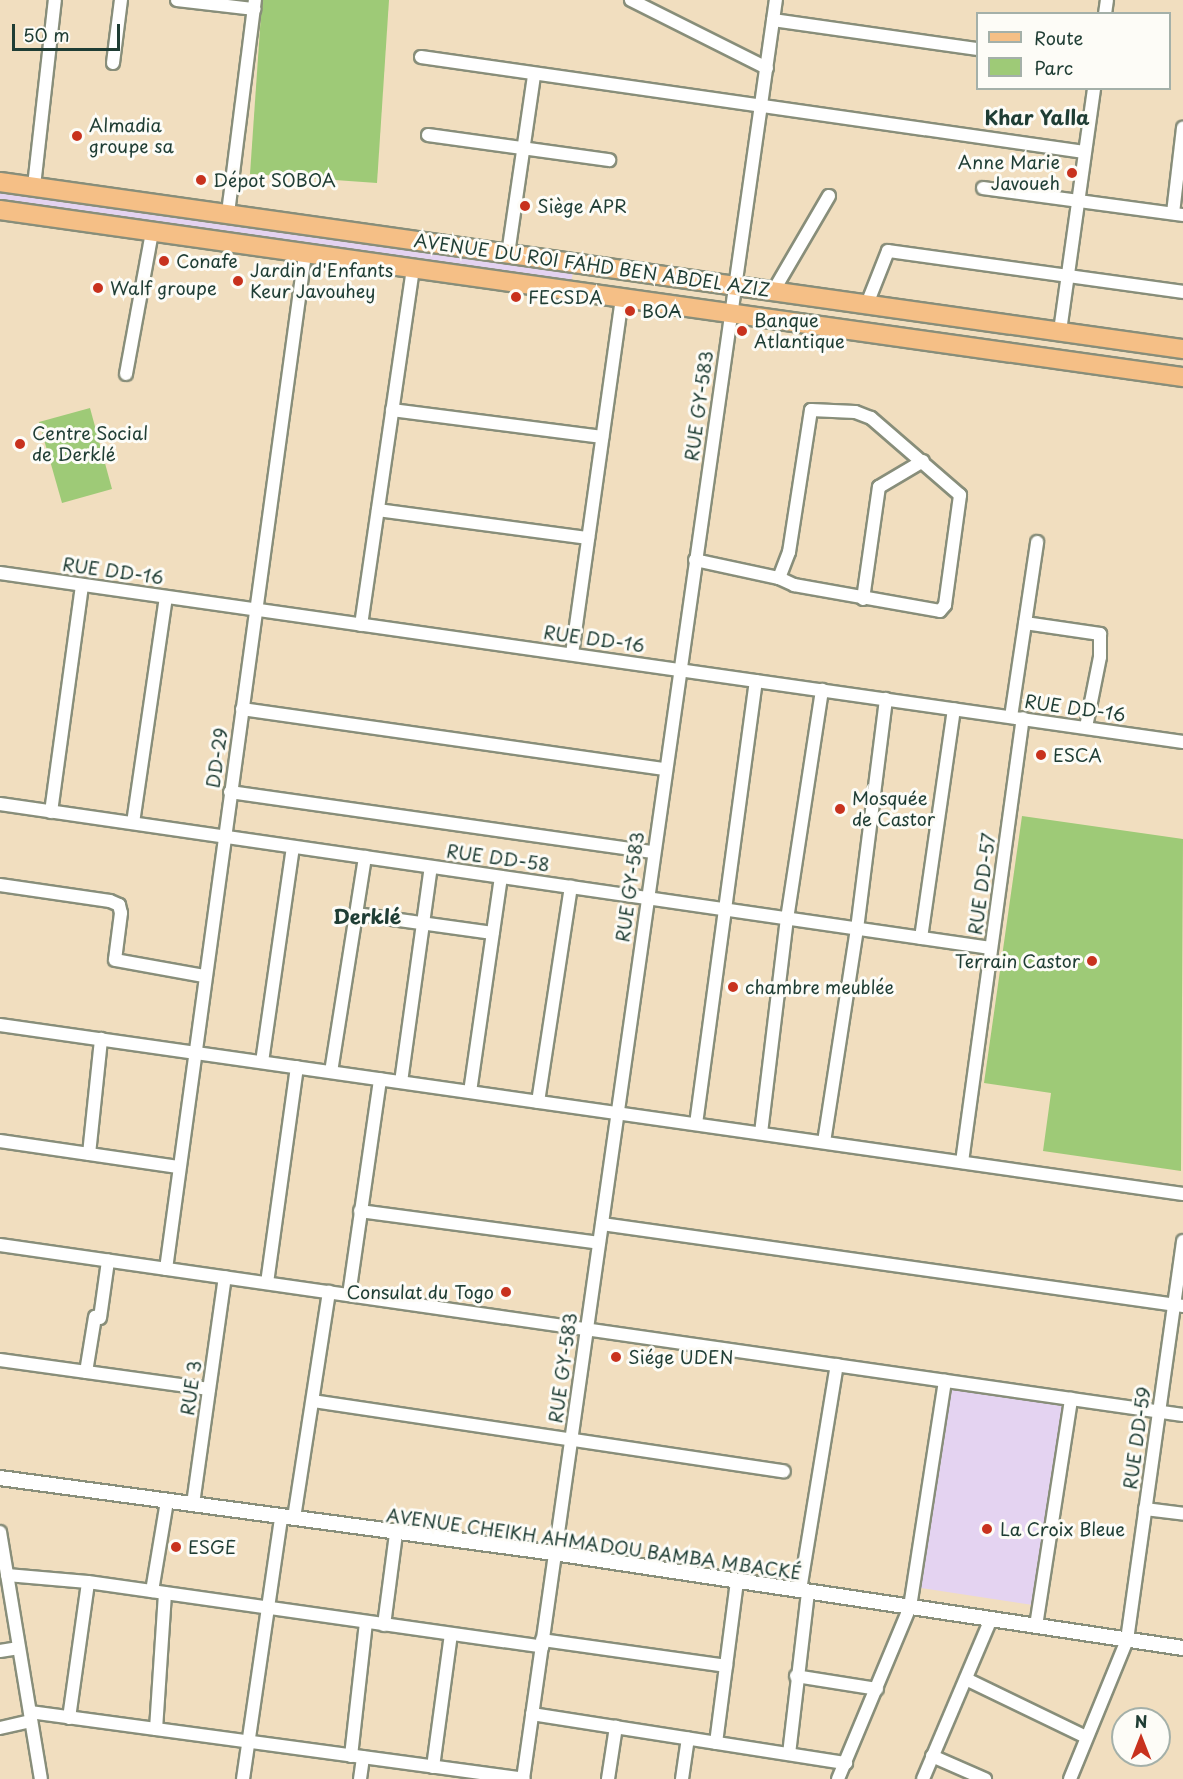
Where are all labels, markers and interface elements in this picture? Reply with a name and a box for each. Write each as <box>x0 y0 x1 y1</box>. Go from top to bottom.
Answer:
scale bar <box>15 12 123 50</box>
legend <box>976 12 1171 90</box>
text: 50 m <box>23 21 70 48</box>
text: Route <box>1034 24 1083 51</box>
text: Parc <box>1034 54 1073 81</box>
district label: Khar Yalla <box>984 105 1090 129</box>
place label: Almadia groupe sa <box>89 115 174 158</box>
marker: Almadia groupe sa <box>70 129 84 143</box>
place label: Anne Marie Javoueh <box>958 152 1060 195</box>
marker: Anne Marie Javoueh <box>1065 166 1079 180</box>
place label: Dépot SOBOA <box>213 169 336 191</box>
marker: Dépot SOBOA <box>194 173 208 187</box>
place label: Siège APR <box>537 195 627 217</box>
marker: Siège APR <box>518 199 532 213</box>
street label: AVENUE DU ROI FAHD BEN ABDEL AZIZ <box>410 229 774 301</box>
place label: Conafe <box>176 250 238 272</box>
marker: Conafe <box>157 254 171 268</box>
place label: Jardin d'Enfants Keur Javouhey <box>250 260 393 302</box>
marker: Jardin d'Enfants Keur Javouhey <box>231 274 245 288</box>
place label: Walf groupe <box>110 277 217 299</box>
marker: Walf groupe <box>91 281 105 295</box>
place label: FECSDA <box>528 286 602 308</box>
marker: FECSDA <box>509 290 523 304</box>
place label: BOA <box>642 300 682 322</box>
marker: BOA <box>623 304 637 318</box>
place label: Banque Atlantique <box>754 310 845 352</box>
marker: Banque Atlantique <box>735 324 749 338</box>
street label: RUE GY-583 <box>681 349 717 463</box>
place label: Centre Social de Derklé <box>32 423 150 466</box>
marker: Centre Social de Derklé <box>13 437 27 451</box>
street label: RUE DD-16 <box>61 553 165 589</box>
street label: RUE DD-16 <box>542 621 646 657</box>
street label: RUE DD-16 <box>1023 690 1127 726</box>
street label: DD-29 <box>202 727 232 789</box>
place label: ESCA <box>1053 744 1102 766</box>
marker: ESCA <box>1034 748 1048 762</box>
place label: Mosquée de Castor <box>852 788 935 830</box>
marker: Mosquée de Castor <box>833 802 847 816</box>
street label: RUE GY-583 <box>612 830 648 944</box>
street label: RUE DD-57 <box>964 831 1000 937</box>
street label: RUE DD-58 <box>445 840 551 876</box>
district label: Derklé <box>333 904 401 928</box>
place label: Terrain Castor <box>954 950 1080 972</box>
marker: Terrain Castor <box>1085 954 1099 968</box>
place label: chambre meublée <box>745 976 897 998</box>
marker: chambre meublée <box>726 980 740 994</box>
place label: Consulat du Togo <box>345 1281 494 1303</box>
marker: Consulat du Togo <box>499 1285 513 1299</box>
street label: RUE GY-583 <box>545 1311 581 1425</box>
place label: Siége UDEN <box>628 1346 734 1368</box>
marker: Siége UDEN <box>609 1350 623 1364</box>
street label: RUE 3 <box>176 1359 206 1417</box>
street label: RUE DD-59 <box>1119 1385 1155 1491</box>
street label: AVENUE CHEIKH AHMADOU BAMBA MBACKÉ <box>385 1504 803 1584</box>
place label: La Croix Bleue <box>1000 1518 1126 1540</box>
marker: La Croix Bleue <box>978 1520 996 1538</box>
place label: ESGE <box>188 1536 236 1558</box>
marker: ESGE <box>169 1540 183 1554</box>
north arrow <box>1111 1707 1171 1767</box>
text: N <box>1135 1709 1147 1733</box>

